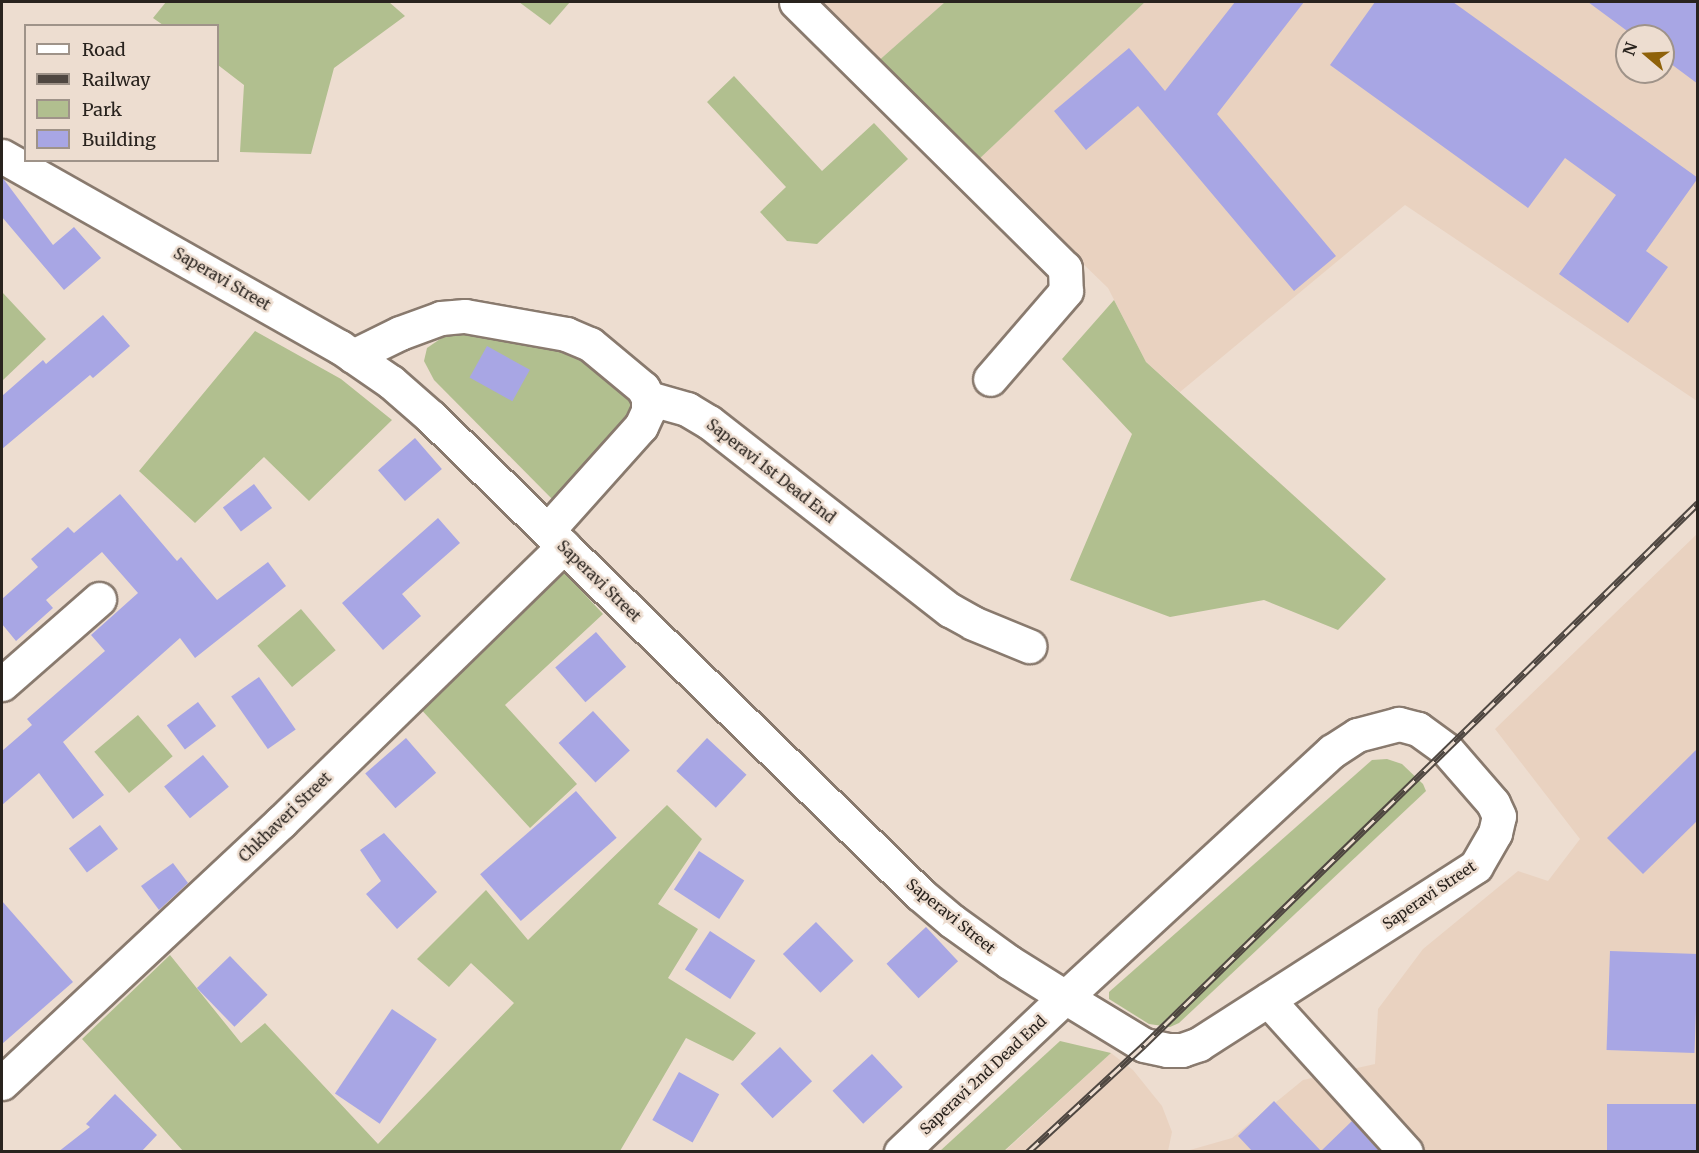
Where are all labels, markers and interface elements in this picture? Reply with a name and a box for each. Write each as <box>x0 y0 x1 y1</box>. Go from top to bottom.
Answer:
legend <box>24 24 219 162</box>
north arrow <box>1615 24 1675 84</box>
text: Road <box>82 38 126 61</box>
text: N <box>1618 40 1641 58</box>
text: Railway <box>82 68 150 91</box>
text: Park <box>82 98 122 121</box>
text: Building <box>82 128 156 151</box>
street label: Saperavi Street <box>170 244 274 314</box>
street label: Saperavi 1st Dead End <box>703 415 839 527</box>
street label: Saperavi Street <box>554 537 644 625</box>
street label: Chkhaveri Street <box>235 768 335 866</box>
street label: Saperavi Street <box>1379 857 1479 933</box>
street label: Saperavi Street <box>903 875 999 957</box>
street label: Saperavi 2nd Dead End <box>916 1012 1050 1138</box>

